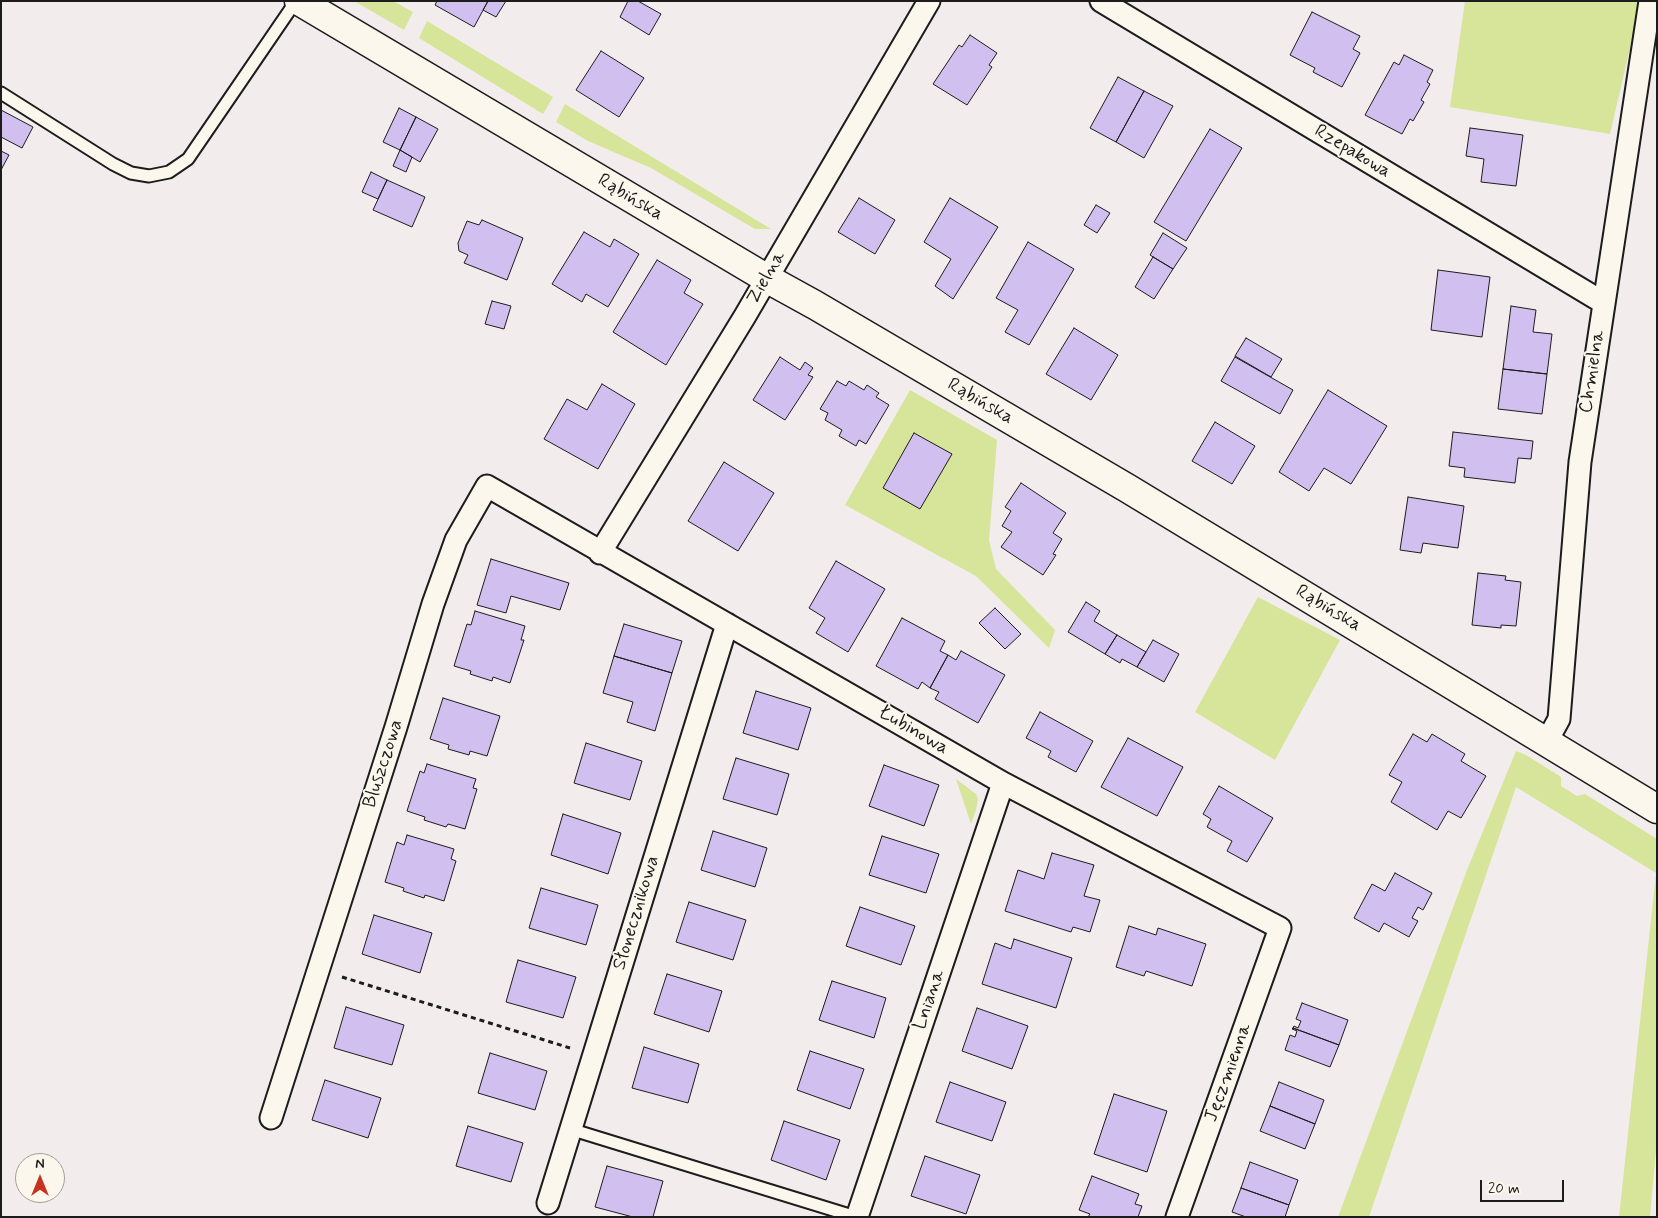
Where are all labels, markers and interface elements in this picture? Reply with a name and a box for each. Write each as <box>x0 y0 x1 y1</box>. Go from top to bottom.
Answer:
street label: Rzepakowa <box>1310 120 1394 184</box>
street label: Rąbińska <box>593 170 667 226</box>
street label: Zielna <box>743 247 791 309</box>
street label: Chmielna <box>1575 329 1611 415</box>
street label: Rąbińska <box>943 374 1017 430</box>
street label: Rąbińska <box>1291 581 1365 637</box>
street label: Łubinowa <box>874 702 952 760</box>
street label: Bluszczowa <box>359 717 409 811</box>
street label: Słonecznikowa <box>609 853 665 973</box>
street label: Lniana <box>909 967 951 1033</box>
street label: Jęczmienna <box>1201 1021 1257 1125</box>
north arrow <box>15 1153 65 1203</box>
text: N <box>35 1155 45 1173</box>
scale bar <box>1483 1170 1567 1202</box>
text: 20 m <box>1488 1179 1520 1199</box>

